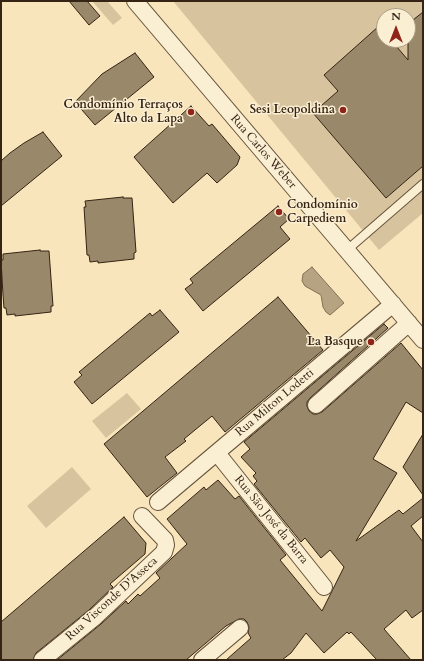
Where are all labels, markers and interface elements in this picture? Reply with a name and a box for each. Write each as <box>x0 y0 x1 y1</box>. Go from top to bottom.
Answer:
north arrow <box>376 8 416 48</box>
text: N <box>391 9 401 24</box>
place label: Condomínio Terraços Alto da Lapa <box>63 98 183 126</box>
place label: Sesi Leopoldina <box>250 103 335 117</box>
marker: Sesi Leopoldina <box>338 105 348 115</box>
marker: Condomínio Terraços Alto da Lapa <box>186 107 196 117</box>
street label: Rua Carlos Weber <box>227 112 299 192</box>
place label: Condomínio Carpediem <box>287 198 358 226</box>
marker: Condomínio Carpediem <box>274 207 284 217</box>
place label: La Basque <box>307 335 363 349</box>
marker: La Basque <box>366 337 376 347</box>
street label: Rua Milton Lodetti <box>233 366 317 440</box>
street label: Rua São José da Barra <box>231 473 311 567</box>
street label: Rua Visconde D'Asseca <box>63 554 161 644</box>

